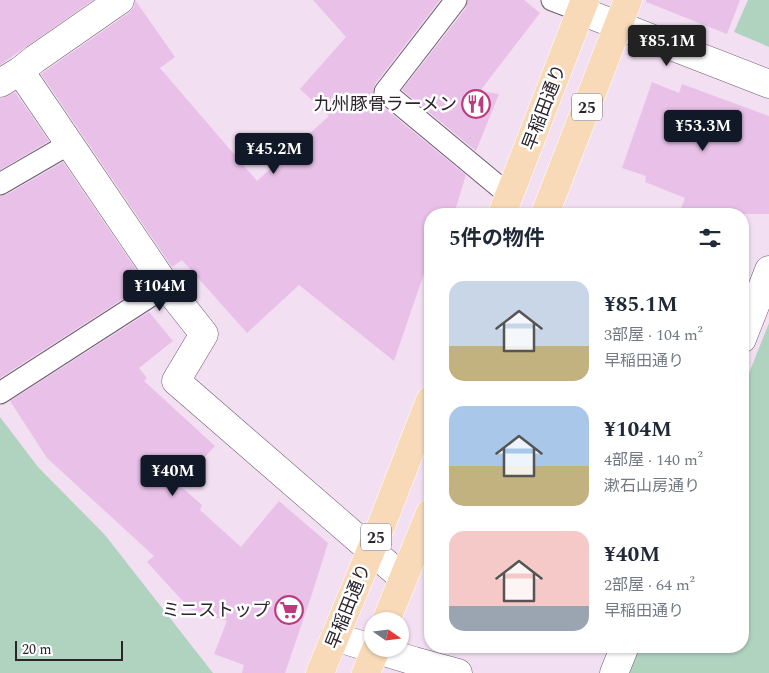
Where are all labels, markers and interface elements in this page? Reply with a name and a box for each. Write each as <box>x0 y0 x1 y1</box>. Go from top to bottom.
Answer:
pin: ¥85.1M <box>626 24 708 67</box>
text: ¥85.1M <box>639 29 695 53</box>
street label: 早稲田通り <box>516 60 573 154</box>
restaurant icon: 九州豚骨ラーメン <box>461 89 491 119</box>
place label: 九州豚骨ラーメン <box>314 91 457 118</box>
road number: 25 <box>572 94 602 120</box>
pin: ¥53.3M <box>662 110 744 152</box>
text: ¥53.3M <box>675 114 731 138</box>
pin: ¥45.2M <box>233 132 315 175</box>
text: ¥45.2M <box>246 137 302 161</box>
text: 5件の物件 <box>449 223 545 255</box>
icon: filters <box>696 224 724 252</box>
pin: ¥104M <box>125 270 195 312</box>
text: ¥104M <box>134 274 186 298</box>
text: ¥85.1M <box>604 289 678 321</box>
icon: home <box>489 301 549 361</box>
text: 3部屋 · 104 m² <box>604 323 703 347</box>
text: 早稲田通り <box>604 349 684 373</box>
text: ¥104M <box>604 414 672 446</box>
icon: home <box>489 426 549 486</box>
text: 4部屋 · 140 m² <box>604 448 703 472</box>
pin: ¥40M <box>143 454 203 497</box>
text: ¥40M <box>152 459 194 483</box>
text: 漱石山房通り <box>604 474 700 498</box>
road number: 25 <box>361 524 391 550</box>
text: ¥40M <box>604 539 660 571</box>
icon: home <box>489 551 549 611</box>
street label: 早稲田通り <box>319 559 378 653</box>
text: 2部屋 · 64 m² <box>604 573 695 597</box>
supermarket icon: ミニストップ <box>274 595 304 625</box>
place label: ミニストップ <box>162 597 270 624</box>
text: 早稲田通り <box>604 599 684 623</box>
north arrow <box>364 612 409 658</box>
map controls <box>364 612 409 657</box>
scale bar <box>15 638 122 661</box>
text: 20 m <box>22 639 52 660</box>

